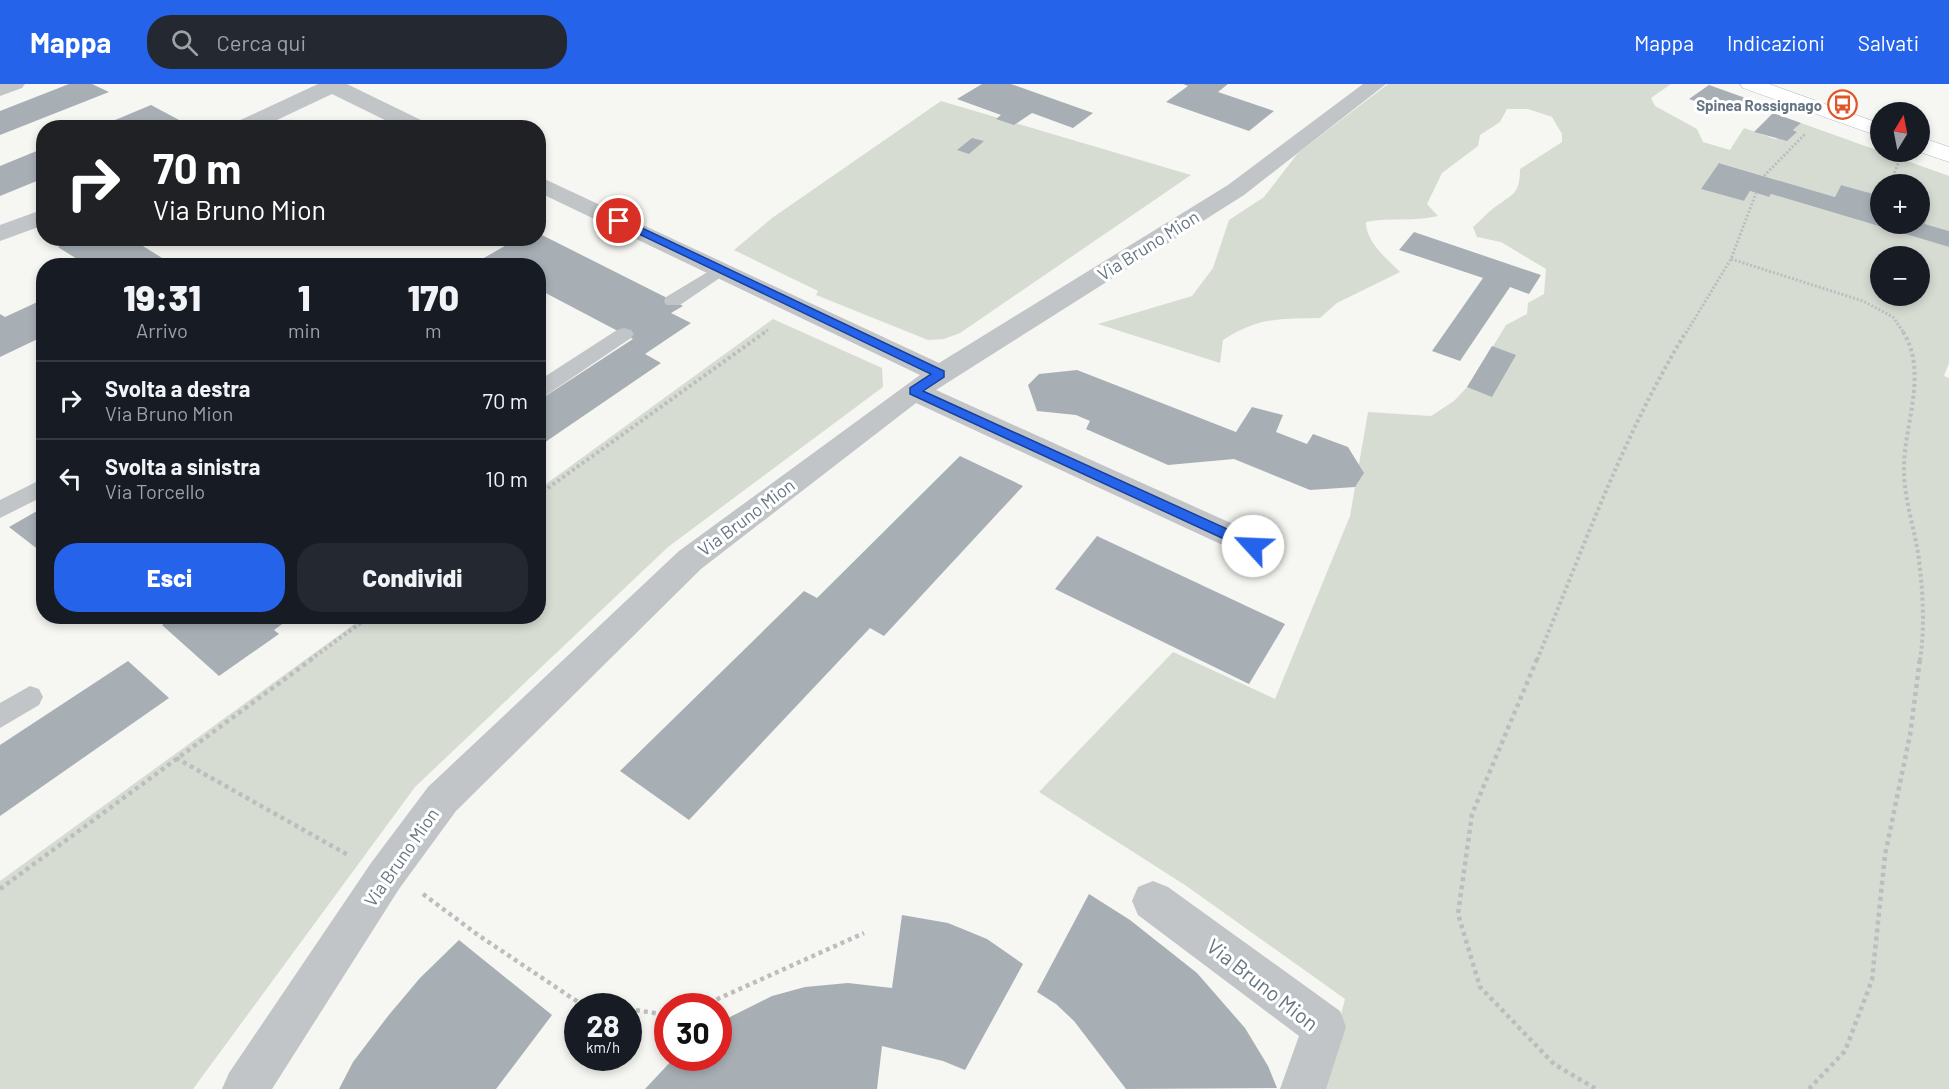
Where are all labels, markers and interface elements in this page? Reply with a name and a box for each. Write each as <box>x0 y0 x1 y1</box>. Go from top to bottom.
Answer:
search box <box>147 15 567 69</box>
text: Mappa <box>30 25 111 59</box>
icon: search <box>168 26 201 59</box>
text: Cerca qui <box>216 29 306 55</box>
text: Mappa <box>1634 30 1694 55</box>
text: Indicazioni <box>1727 30 1825 55</box>
text: Salvati <box>1858 30 1919 55</box>
bus stop icon: Spinea Rossignago <box>1827 89 1859 121</box>
place label: Spinea Rossignago <box>1696 96 1822 114</box>
north arrow <box>1870 102 1930 162</box>
map controls <box>1870 102 1930 306</box>
text: 70 m <box>153 142 241 192</box>
icon: right <box>54 144 132 222</box>
button: + <box>1870 174 1930 234</box>
text: Via Bruno Mion <box>153 193 326 225</box>
pin <box>593 195 644 246</box>
icon: arrive <box>602 204 635 237</box>
street label: Via Bruno Mion <box>1093 205 1203 285</box>
button: − <box>1870 246 1930 306</box>
text: 19:31 <box>123 275 201 318</box>
text: 1 <box>298 275 311 318</box>
text: 170 <box>407 275 459 318</box>
text: Arrivo <box>136 318 188 342</box>
text: min <box>288 318 320 342</box>
text: m <box>425 318 441 342</box>
text: Svolta a destra <box>105 375 250 401</box>
icon: right <box>54 384 87 417</box>
text: 70 m <box>483 387 528 413</box>
text: Via Bruno Mion <box>105 401 233 425</box>
text: Svolta a sinistra <box>105 453 260 479</box>
icon: left <box>54 462 87 495</box>
text: 10 m <box>485 465 528 491</box>
street label: Via Bruno Mion <box>693 473 799 561</box>
text: Via Torcello <box>105 479 205 503</box>
position arrow <box>1221 514 1285 578</box>
button: Esci <box>54 543 285 612</box>
button: Condividi <box>297 543 528 612</box>
street label: Via Bruno Mion <box>359 803 443 911</box>
street label: Via Bruno Mion <box>1202 933 1324 1035</box>
speed limit sign: 30 <box>654 993 732 1071</box>
text: 28 <box>586 1007 620 1043</box>
text: km/h <box>586 1038 620 1056</box>

